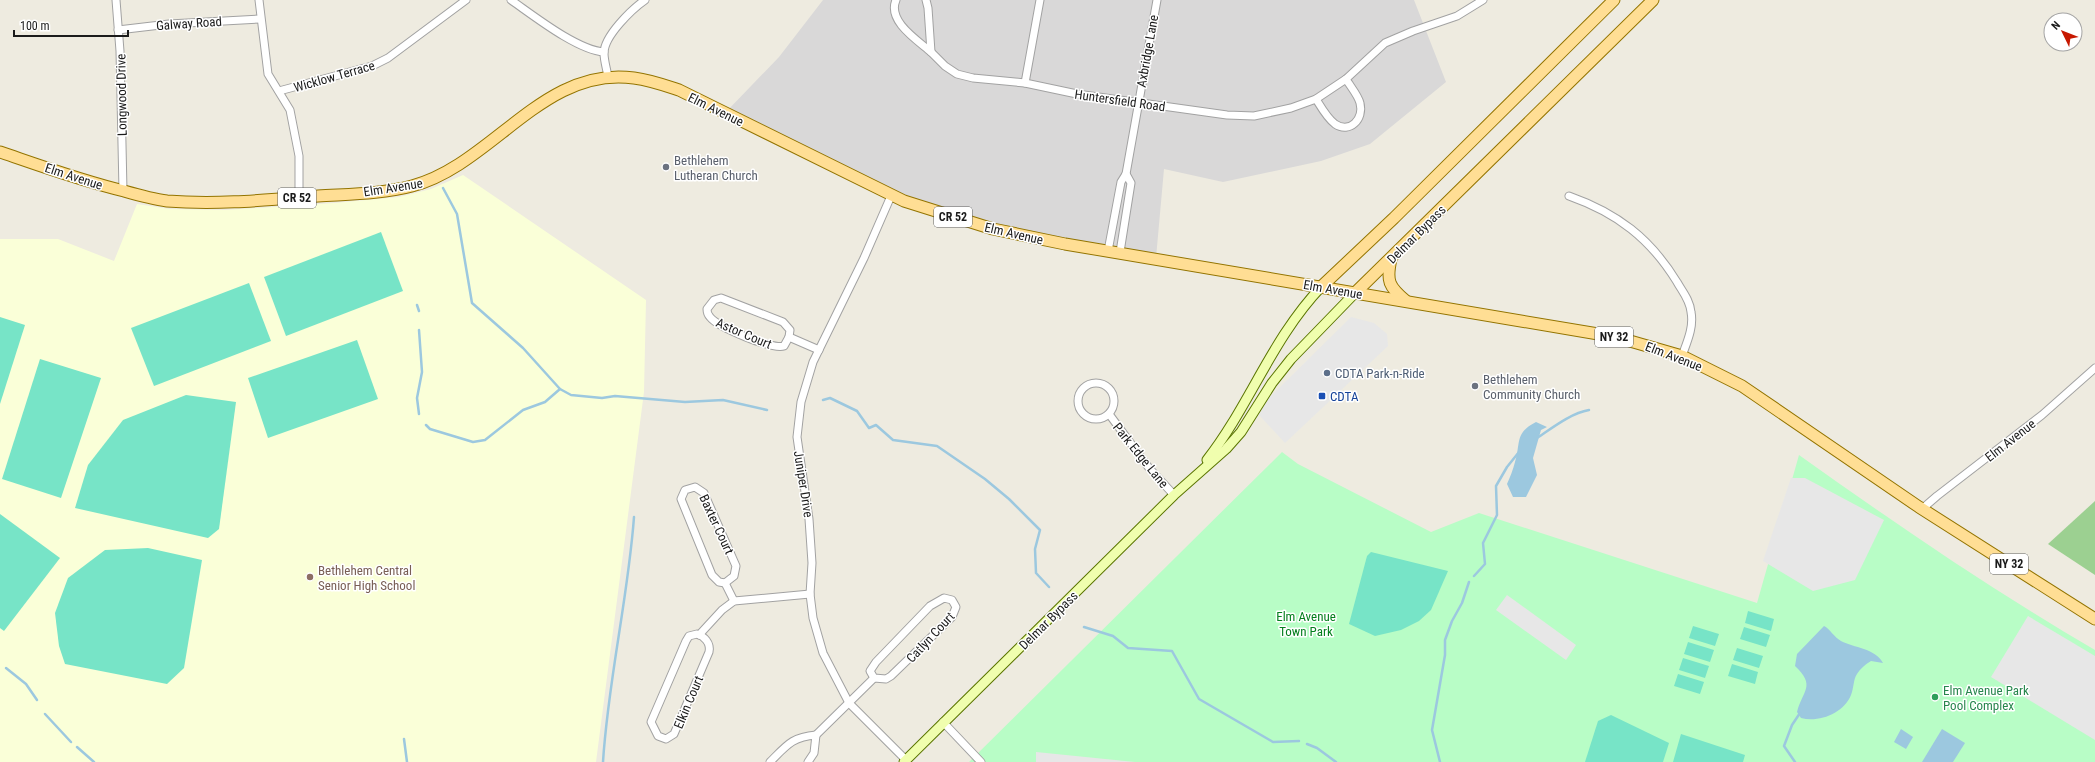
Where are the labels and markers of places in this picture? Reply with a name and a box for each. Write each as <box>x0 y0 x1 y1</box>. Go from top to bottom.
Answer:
place label: Bethlehem Lutheran Church <box>674 153 758 183</box>
marker: Bethlehem Lutheran Church <box>661 162 671 172</box>
place label: CDTA Park-n-Ride <box>1335 366 1425 381</box>
marker: CDTA Park-n-Ride <box>1322 368 1332 378</box>
place label: Bethlehem Community Church <box>1483 372 1580 402</box>
marker: Bethlehem Community Church <box>1470 381 1480 391</box>
place label: CDTA <box>1330 389 1359 404</box>
marker: CDTA <box>1317 391 1327 401</box>
place label: Bethlehem Central Senior High School <box>318 563 415 593</box>
marker: Bethlehem Central Senior High School <box>305 572 315 582</box>
place label: Elm Avenue Park Pool Complex <box>1943 683 2029 713</box>
marker: Elm Avenue Park Pool Complex <box>1930 692 1940 702</box>

